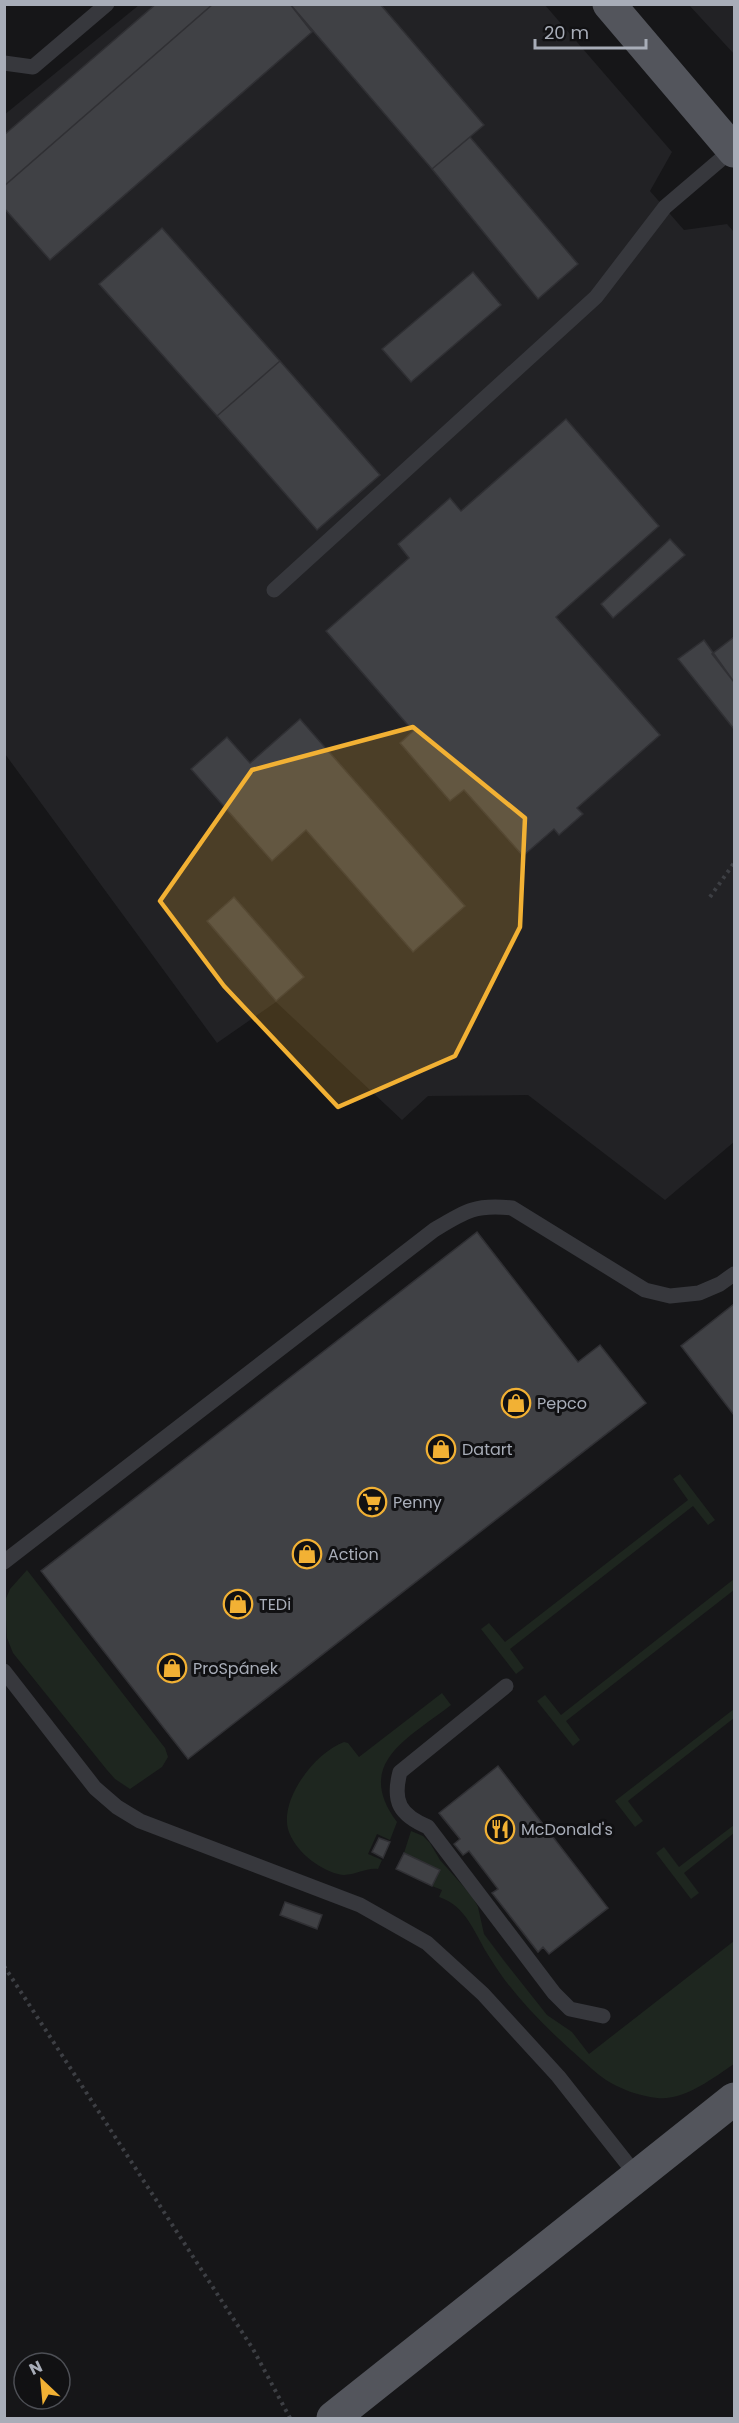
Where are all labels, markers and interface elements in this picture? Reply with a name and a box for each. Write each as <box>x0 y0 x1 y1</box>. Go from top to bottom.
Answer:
scale bar <box>535 12 646 50</box>
text: 20 m <box>544 20 589 45</box>
shop icon: Pepco <box>500 1387 532 1419</box>
place label: Pepco <box>537 1392 587 1415</box>
shop icon: Datart <box>425 1433 457 1465</box>
place label: Datart <box>462 1438 513 1461</box>
supermarket icon: Penny <box>356 1486 388 1518</box>
place label: Penny <box>393 1491 442 1514</box>
shop icon: Action <box>291 1538 323 1570</box>
place label: Action <box>328 1543 379 1566</box>
shop icon: TEDi <box>222 1588 254 1620</box>
place label: TEDi <box>259 1593 291 1616</box>
shop icon: ProSpánek <box>156 1652 188 1684</box>
place label: ProSpánek <box>193 1657 279 1680</box>
restaurant icon: McDonald's <box>484 1813 516 1845</box>
place label: McDonald's <box>521 1818 613 1841</box>
north arrow <box>12 2351 72 2411</box>
text: N <box>25 2355 46 2381</box>

